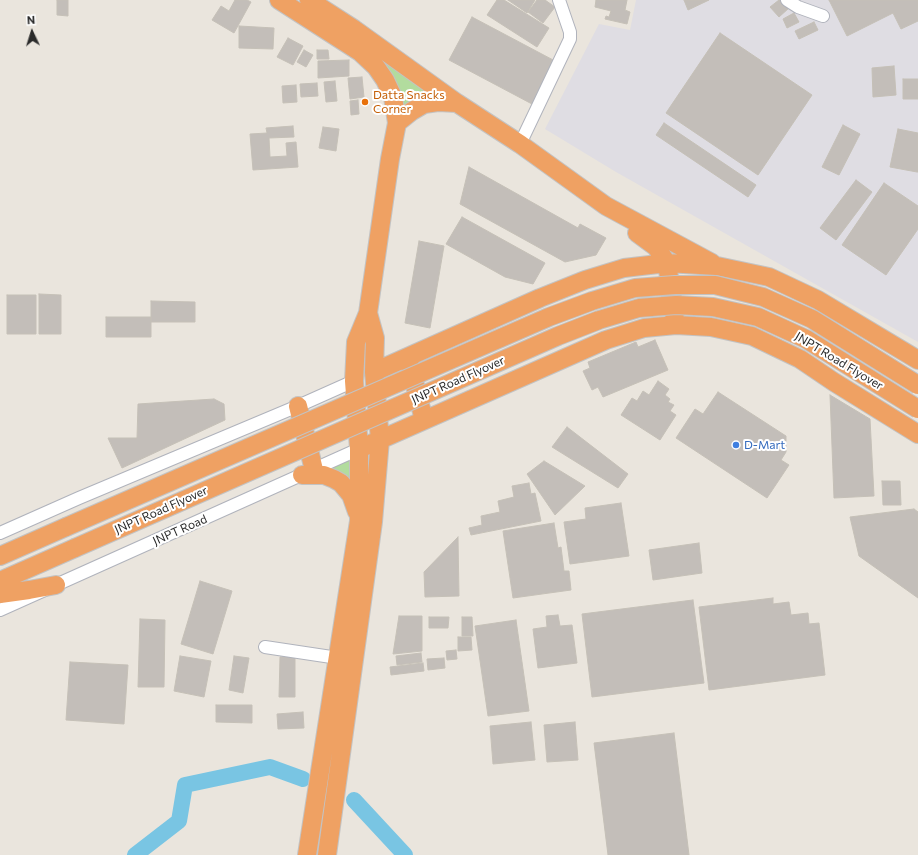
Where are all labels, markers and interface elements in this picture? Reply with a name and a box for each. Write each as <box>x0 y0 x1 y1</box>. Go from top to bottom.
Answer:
north arrow <box>12 12 52 52</box>
text: N <box>27 13 36 26</box>
place label: Datta Snacks Corner <box>373 88 445 116</box>
marker: Datta Snacks Corner <box>360 97 370 107</box>
street label: JNPT Road Flyover <box>792 329 886 393</box>
street label: JNPT Road Flyover <box>409 353 507 407</box>
place label: D-Mart <box>744 438 785 452</box>
marker: D-Mart <box>731 440 741 450</box>
street label: JNPT Road Flyover <box>112 483 210 537</box>
street label: JNPT Road <box>151 512 209 548</box>

